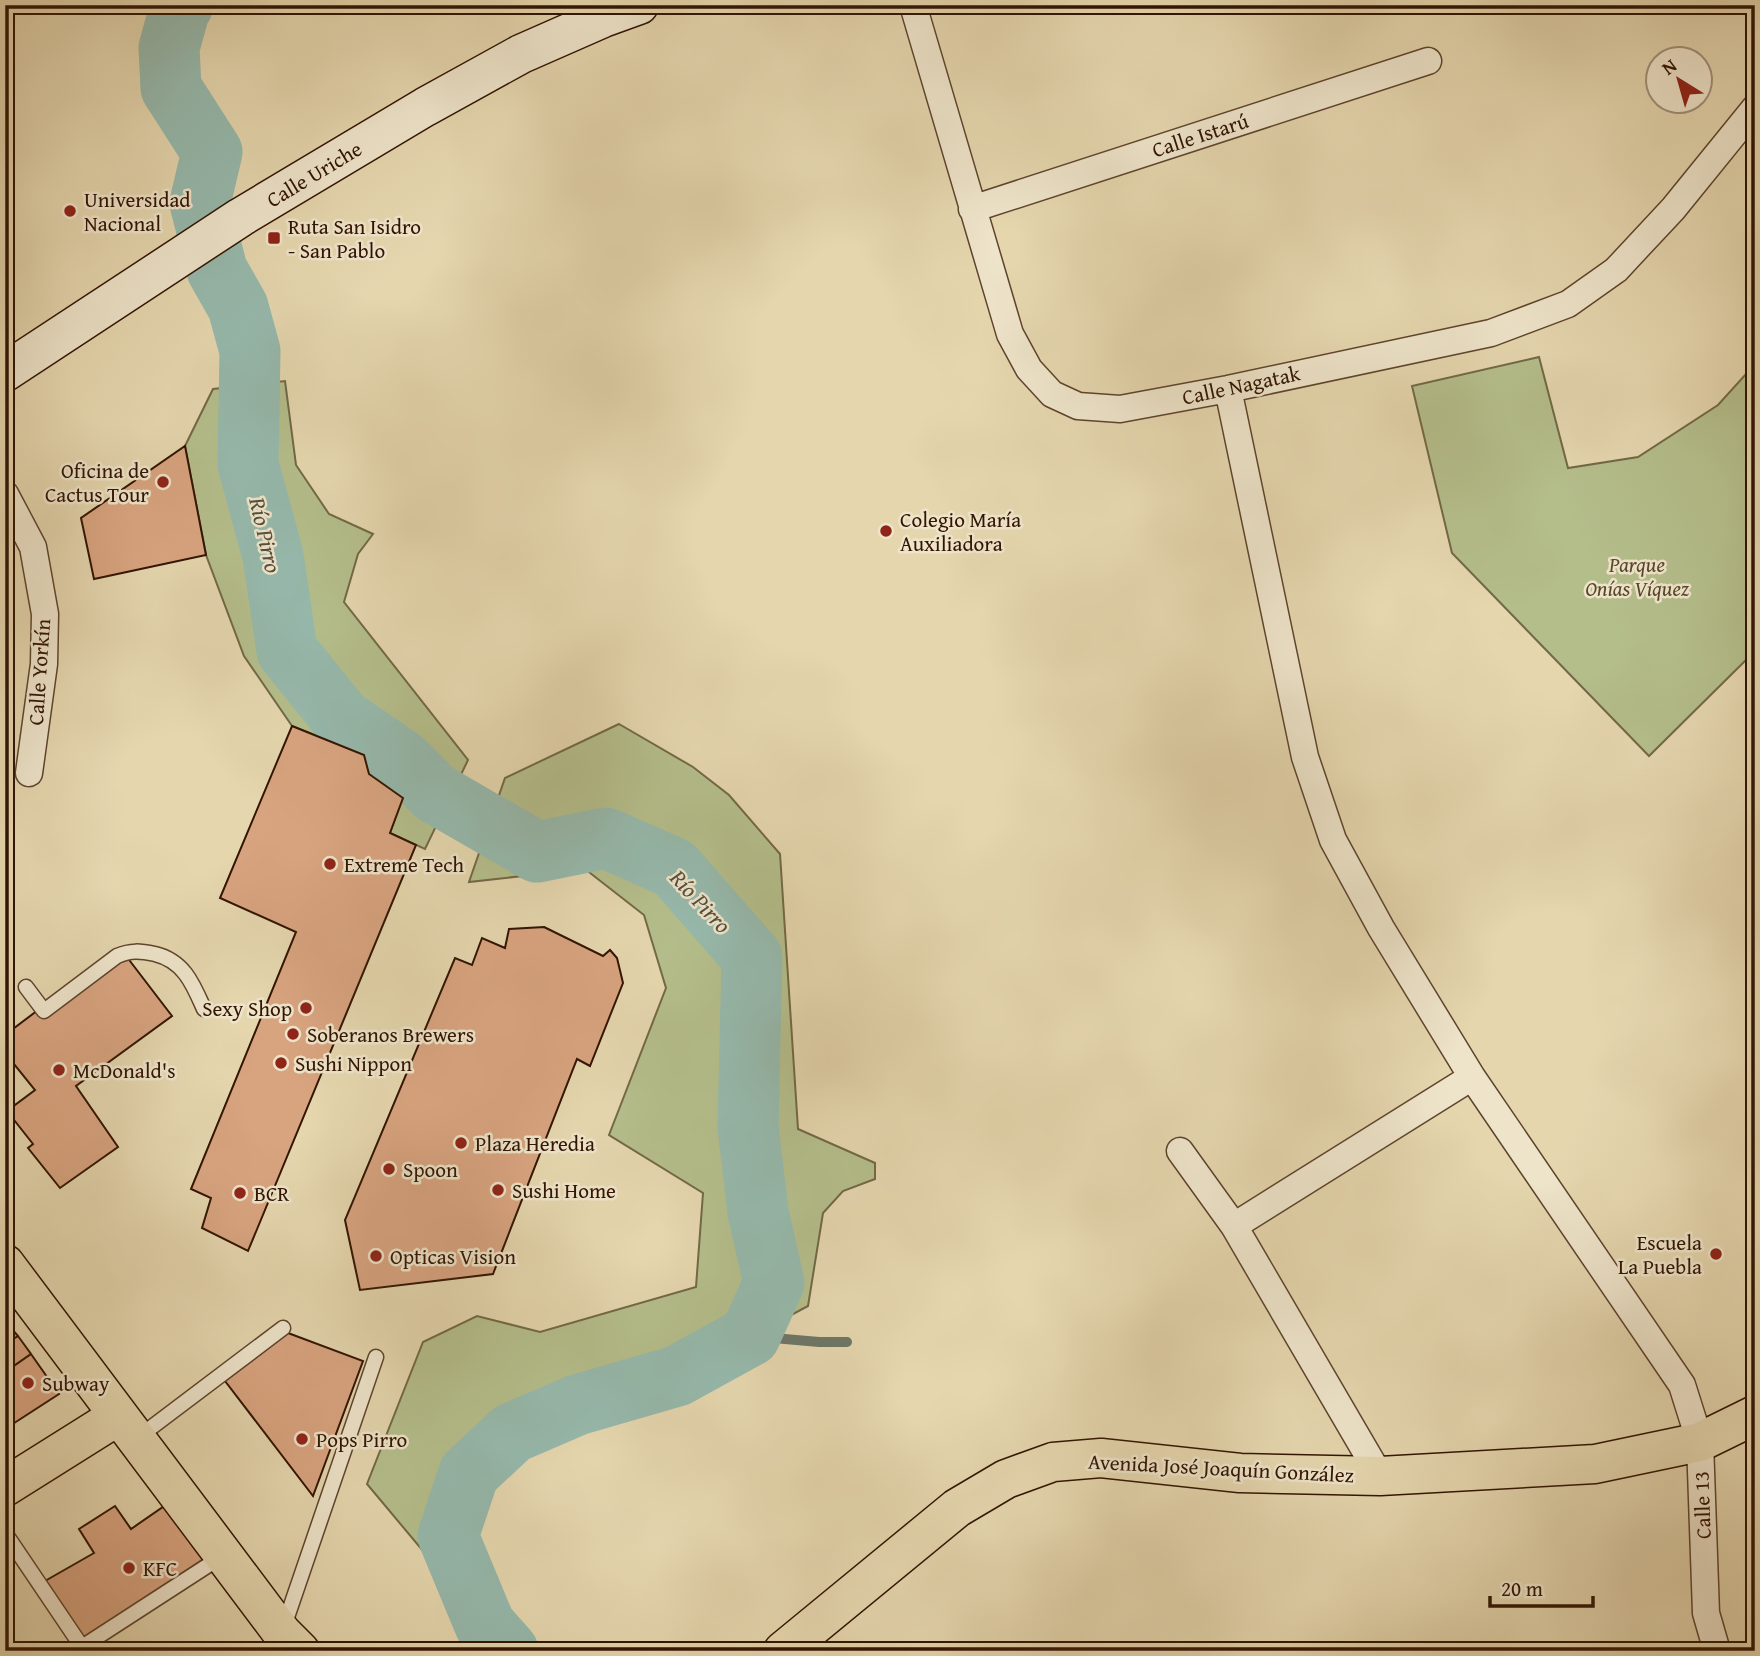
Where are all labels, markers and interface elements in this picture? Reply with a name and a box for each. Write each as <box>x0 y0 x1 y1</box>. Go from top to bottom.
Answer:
north arrow <box>1644 46 1714 116</box>
text: N <box>1655 51 1683 81</box>
street label: Calle Istarú <box>1148 105 1253 165</box>
street label: Calle Uriche <box>260 133 368 215</box>
place label: Universidad Nacional <box>84 184 191 239</box>
marker: Universidad Nacional <box>62 203 78 219</box>
place label: Ruta San Isidro - San Pablo <box>288 211 421 266</box>
marker: Ruta San Isidro - San Pablo <box>266 230 282 246</box>
street label: Calle Nagatak <box>1179 357 1303 413</box>
place label: Oficina de Cactus Tour <box>45 455 149 510</box>
marker: Oficina de Cactus Tour <box>155 474 171 490</box>
water label: Río Pirro <box>241 493 291 576</box>
place label: Colegio María Auxiliadora <box>900 504 1021 559</box>
marker: Colegio María Auxiliadora <box>878 523 894 539</box>
park label: Parque Onías Víquez <box>1585 549 1689 604</box>
street label: Calle Yorkín <box>20 617 58 726</box>
place label: Extreme Tech <box>344 849 464 880</box>
marker: Extreme Tech <box>322 856 338 872</box>
water label: Río Pirro <box>662 861 739 940</box>
place label: Sexy Shop <box>202 993 292 1024</box>
marker: Sexy Shop <box>298 1000 314 1016</box>
place label: Soberanos Brewers <box>307 1019 474 1050</box>
marker: Soberanos Brewers <box>285 1026 301 1042</box>
place label: Sushi Nippon <box>295 1048 412 1079</box>
place label: McDonald's <box>73 1055 176 1086</box>
marker: Sushi Nippon <box>273 1055 289 1071</box>
marker: McDonald's <box>51 1062 67 1078</box>
place label: Plaza Heredia <box>475 1128 595 1159</box>
marker: Plaza Heredia <box>453 1135 469 1151</box>
place label: Spoon <box>403 1154 458 1185</box>
marker: Spoon <box>381 1161 397 1177</box>
place label: Sushi Home <box>512 1175 616 1206</box>
place label: BCR <box>254 1178 290 1209</box>
marker: Sushi Home <box>490 1182 506 1198</box>
marker: BCR <box>232 1185 248 1201</box>
place label: Escuela La Puebla <box>1618 1227 1702 1282</box>
place label: Opticas Vision <box>390 1241 516 1272</box>
marker: Escuela La Puebla <box>1708 1246 1724 1262</box>
marker: Opticas Vision <box>368 1248 384 1264</box>
place label: Subway <box>42 1368 110 1399</box>
marker: Subway <box>20 1375 36 1391</box>
place label: Pops Pirro <box>316 1424 407 1455</box>
marker: Pops Pirro <box>294 1431 310 1447</box>
street label: Avenida José Joaquín González <box>1087 1446 1355 1490</box>
street label: Calle 13 <box>1685 1471 1719 1539</box>
place label: KFC <box>143 1553 177 1584</box>
marker: KFC <box>121 1560 137 1576</box>
scale bar <box>1490 1565 1594 1609</box>
text: 20 m <box>1501 1573 1543 1604</box>

